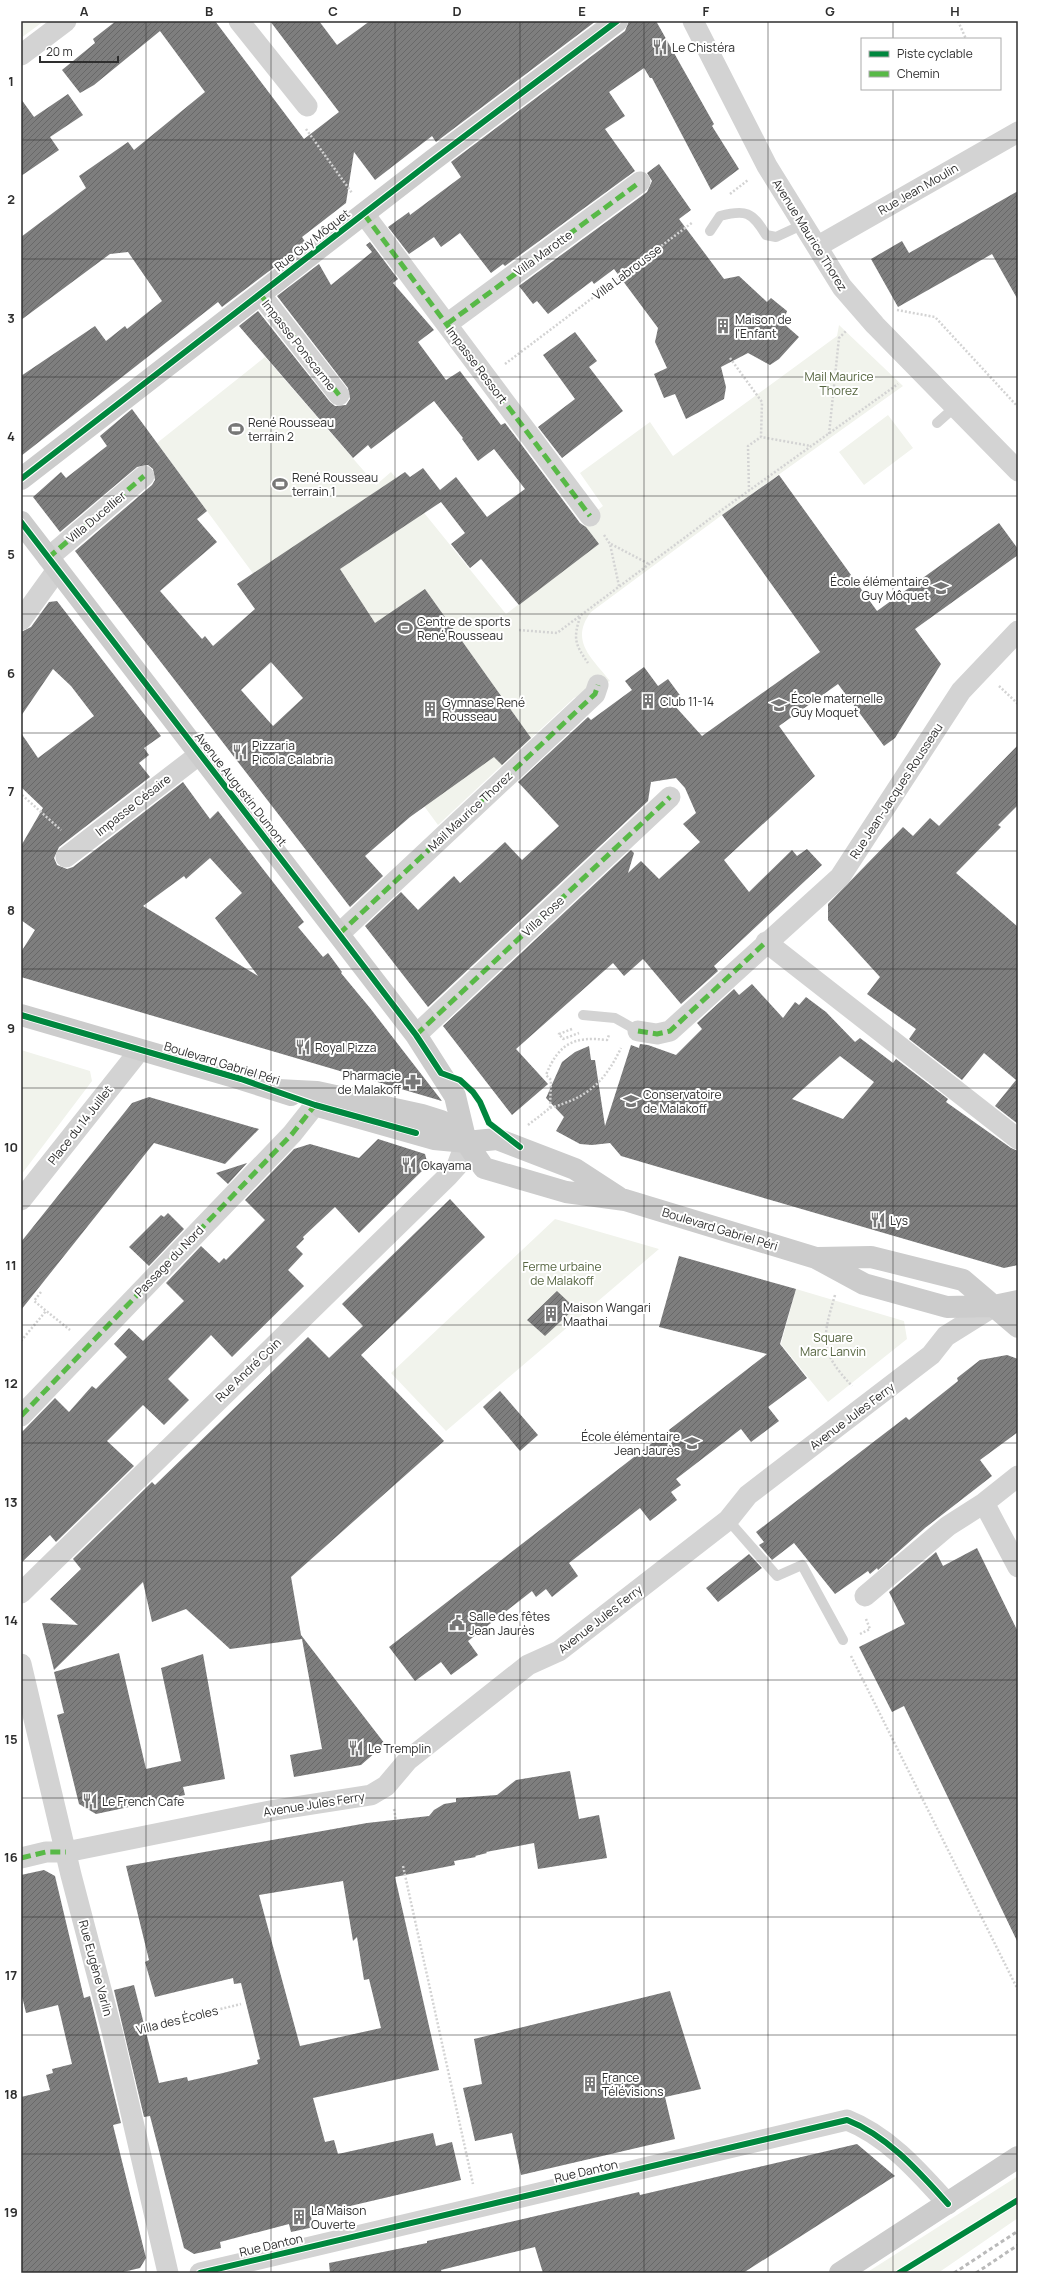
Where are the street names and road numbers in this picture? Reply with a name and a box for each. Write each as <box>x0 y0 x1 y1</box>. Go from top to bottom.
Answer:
street label: Rue Jean Moulin <box>875 159 961 219</box>
street label: Avenue Maurice Thorez <box>769 176 851 294</box>
street label: Rue Guy Môquet <box>271 205 354 275</box>
street label: Villa Marotte <box>510 226 576 280</box>
street label: Villa Labrousse <box>589 240 665 304</box>
street label: Impasse Ponscarme <box>258 296 340 394</box>
street label: Impasse Ressort <box>442 323 512 407</box>
street label: Villa Ducellier <box>63 487 130 547</box>
street label: Rue Jean-Jacques Rousseau <box>846 720 946 862</box>
street label: Avenue Augustin Dumont <box>191 729 291 850</box>
street label: Mail Maurice Thorez <box>424 767 516 855</box>
street label: Impasse Césaire <box>92 770 174 840</box>
street label: Villa Rose <box>518 892 568 940</box>
street label: Boulevard Gabriel Péri <box>162 1037 282 1089</box>
street label: Place du 14 Juillet <box>44 1082 116 1168</box>
street label: Boulevard Gabriel Péri <box>660 1203 780 1255</box>
street label: Passage du Nord <box>131 1222 207 1300</box>
street label: Rue André Coin <box>211 1334 285 1406</box>
street label: Avenue Jules Ferry <box>806 1378 899 1454</box>
street label: Avenue Jules Ferry <box>554 1580 646 1657</box>
street label: Avenue Jules Ferry <box>262 1787 367 1820</box>
street label: Rue Eugène Varlin <box>75 1918 117 2018</box>
street label: Villa des Écoles <box>134 2002 220 2038</box>
street label: Rue Danton <box>553 2155 619 2187</box>
street label: Rue Danton <box>238 2229 304 2261</box>

